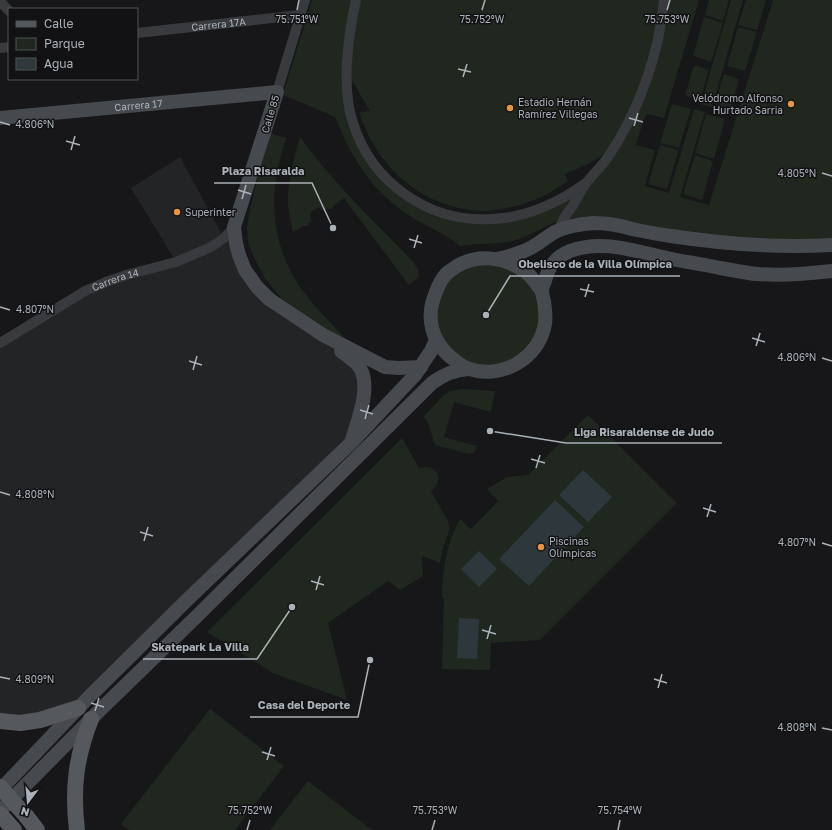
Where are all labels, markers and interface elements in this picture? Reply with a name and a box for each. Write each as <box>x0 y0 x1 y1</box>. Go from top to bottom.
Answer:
legend <box>8 8 138 80</box>
text: 75.751°W <box>276 13 319 25</box>
text: 75.752°W <box>460 13 505 25</box>
text: 75.753°W <box>645 13 690 25</box>
street label: Carrera 17A <box>191 15 247 33</box>
text: Calle <box>44 16 74 31</box>
text: Parque <box>44 36 85 51</box>
text: Agua <box>44 56 73 71</box>
place label: Velódromo Alfonso Hurtado Sarria <box>692 92 783 116</box>
street label: Calle 85 <box>259 93 281 134</box>
place label: Estadio Hernán Ramírez Villegas <box>518 96 598 120</box>
street label: Carrera 17 <box>114 97 163 113</box>
marker: Velódromo Alfonso Hurtado Sarria <box>786 99 796 109</box>
marker: Estadio Hernán Ramírez Villegas <box>505 103 515 113</box>
text: 4.806°N <box>16 118 54 130</box>
callout: Plaza Risaralda <box>214 160 312 183</box>
text: Plaza Risaralda <box>222 164 304 177</box>
text: 4.805°N <box>778 167 816 179</box>
place label: Superinter <box>185 206 236 218</box>
marker: Superinter <box>172 207 182 217</box>
callout: Obelisco de la Villa Olímpica <box>510 253 680 276</box>
text: Obelisco de la Villa Olímpica <box>518 257 672 270</box>
street label: Carrera 14 <box>90 266 140 293</box>
text: 4.807°N <box>16 303 54 315</box>
text: 4.806°N <box>778 351 816 363</box>
callout: Liga Risaraldense de Judo <box>566 420 722 443</box>
text: Liga Risaraldense de Judo <box>574 425 714 438</box>
text: 4.808°N <box>16 488 55 500</box>
place label: Piscinas Olímpicas <box>549 535 596 559</box>
text: 4.807°N <box>778 536 816 548</box>
marker: Piscinas Olímpicas <box>536 542 546 552</box>
callout: Skatepark La Villa <box>143 636 257 659</box>
text: Skatepark La Villa <box>151 640 249 653</box>
text: 4.809°N <box>16 673 54 685</box>
callout: Casa del Deporte <box>250 694 358 717</box>
text: Casa del Deporte <box>258 698 351 711</box>
text: 4.808°N <box>778 721 817 733</box>
north arrow <box>8 782 48 822</box>
text: 75.752°W <box>228 804 273 816</box>
text: 75.753°W <box>413 804 458 816</box>
text: 75.754°W <box>598 804 643 816</box>
text: N <box>19 805 31 819</box>

